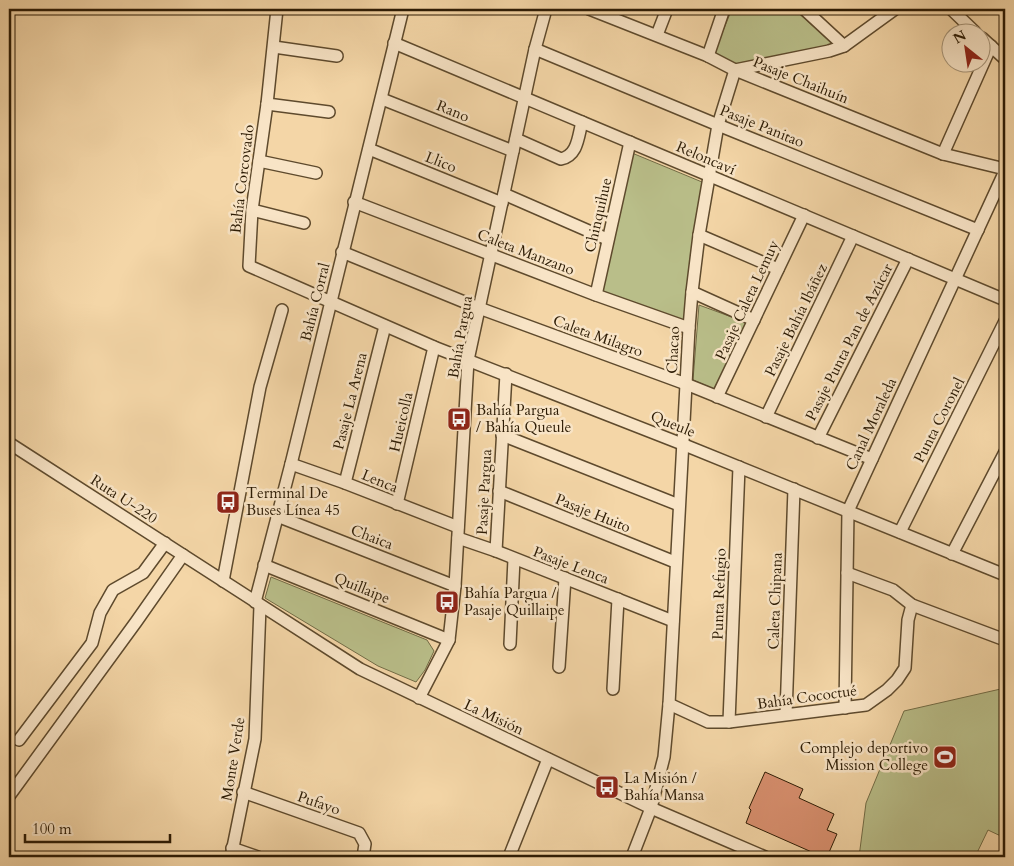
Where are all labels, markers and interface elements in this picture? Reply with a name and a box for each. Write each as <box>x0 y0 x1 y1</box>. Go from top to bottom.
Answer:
north arrow <box>942 22 992 72</box>
text: N <box>950 26 970 48</box>
street label: Pasaje Chaihuín <box>750 52 852 108</box>
street label: Rano <box>434 95 472 127</box>
street label: Pasaje Panitao <box>717 100 807 152</box>
street label: Bahía Corcovado <box>225 123 259 235</box>
street label: Reloncaví <box>673 137 739 179</box>
street label: Llico <box>422 147 460 177</box>
street label: Chinquihue <box>580 175 616 254</box>
street label: Caleta Manzano <box>474 224 578 280</box>
street label: Pasaje Caleta Lemuy <box>710 237 784 363</box>
street label: Bahía Corral <box>296 260 334 343</box>
street label: Pasaje Bahía Ibáñez <box>760 260 832 380</box>
street label: Pasaje Punta Pan de Azúcar <box>801 260 898 424</box>
street label: Bahía Pargua <box>443 294 477 380</box>
street label: Caleta Milagro <box>550 310 646 362</box>
street label: Chacao <box>662 326 684 374</box>
street label: Pasaje La Arena <box>328 350 372 452</box>
street label: Canal Moraleda <box>841 374 901 474</box>
street label: Punta Coronel <box>909 374 969 466</box>
street label: Hueicolla <box>384 390 418 454</box>
place label: Bahía Pargua / Bahía Queule <box>476 400 572 437</box>
bus stop icon: Bahía Pargua / Bahía Queule <box>446 406 472 432</box>
street label: Queule <box>648 406 699 442</box>
street label: Pasaje Pargua <box>472 448 496 535</box>
street label: Lenca <box>359 465 402 498</box>
street label: Ruta U-220 <box>87 470 162 528</box>
place label: Terminal De Buses Línea 45 <box>246 483 340 520</box>
bus stop icon: Terminal De Buses Línea 45 <box>215 489 241 515</box>
street label: Pasaje Huito <box>552 489 634 537</box>
street label: Chaica <box>348 520 396 554</box>
street label: Pasaje Lenca <box>530 541 612 589</box>
street label: Punta Refugio <box>707 548 731 640</box>
street label: Caleta Chipana <box>763 552 787 650</box>
street label: Quillaipe <box>331 568 393 608</box>
place label: Bahía Pargua / Pasaje Quillaipe <box>464 583 565 620</box>
bus stop icon: Bahía Pargua / Pasaje Quillaipe <box>434 589 460 615</box>
street label: Bahía Cococtué <box>756 680 858 714</box>
street label: La Misión <box>461 694 528 740</box>
street label: Monte Verde <box>217 716 250 802</box>
place label: Complejo deportivo Mission College <box>800 738 928 775</box>
sports icon: Complejo deportivo Mission College <box>932 744 958 770</box>
place label: La Misión / Bahía Mansa <box>624 768 705 805</box>
bus stop icon: La Misión / Bahía Mansa <box>594 774 620 800</box>
street label: Pufayo <box>295 786 343 820</box>
scale bar <box>25 811 170 843</box>
text: 100 m <box>32 819 72 839</box>

